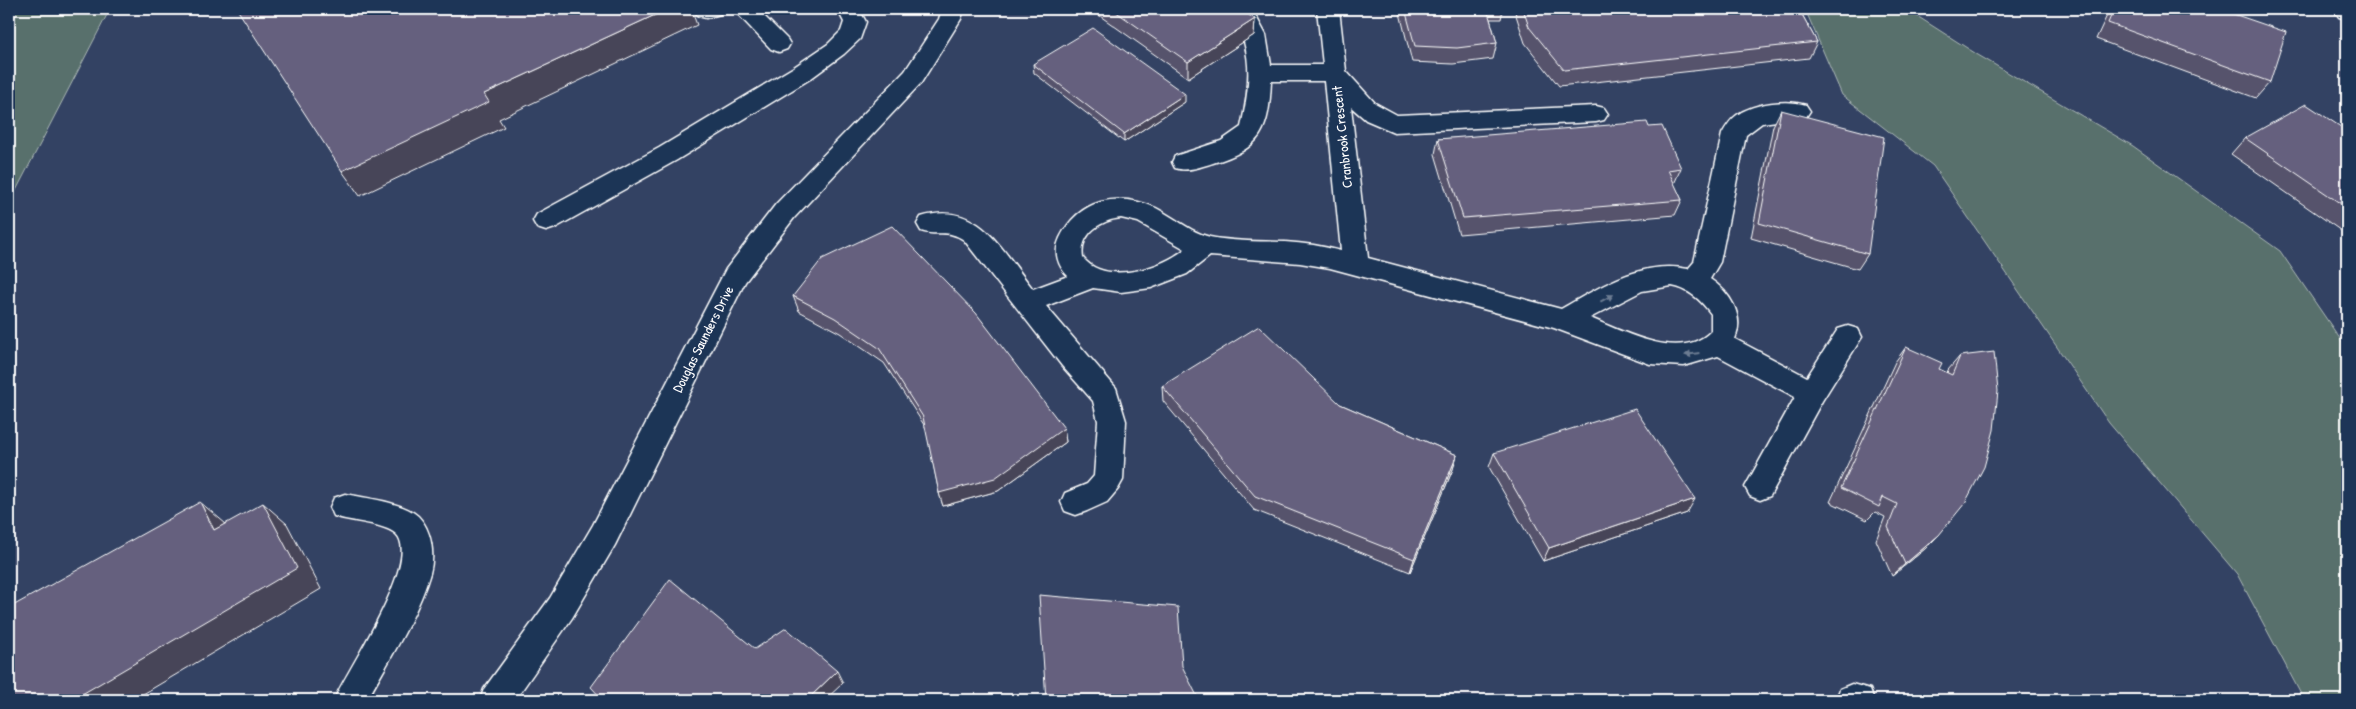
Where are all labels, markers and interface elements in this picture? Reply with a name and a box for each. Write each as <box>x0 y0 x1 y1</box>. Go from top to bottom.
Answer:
street label: Cranbrook Crescent <box>1327 85 1356 189</box>
street label: Douglas Saunders Drive <box>667 282 739 396</box>
one-way arrow <box>1600 293 1614 302</box>
one-way arrow <box>1684 350 1700 358</box>

